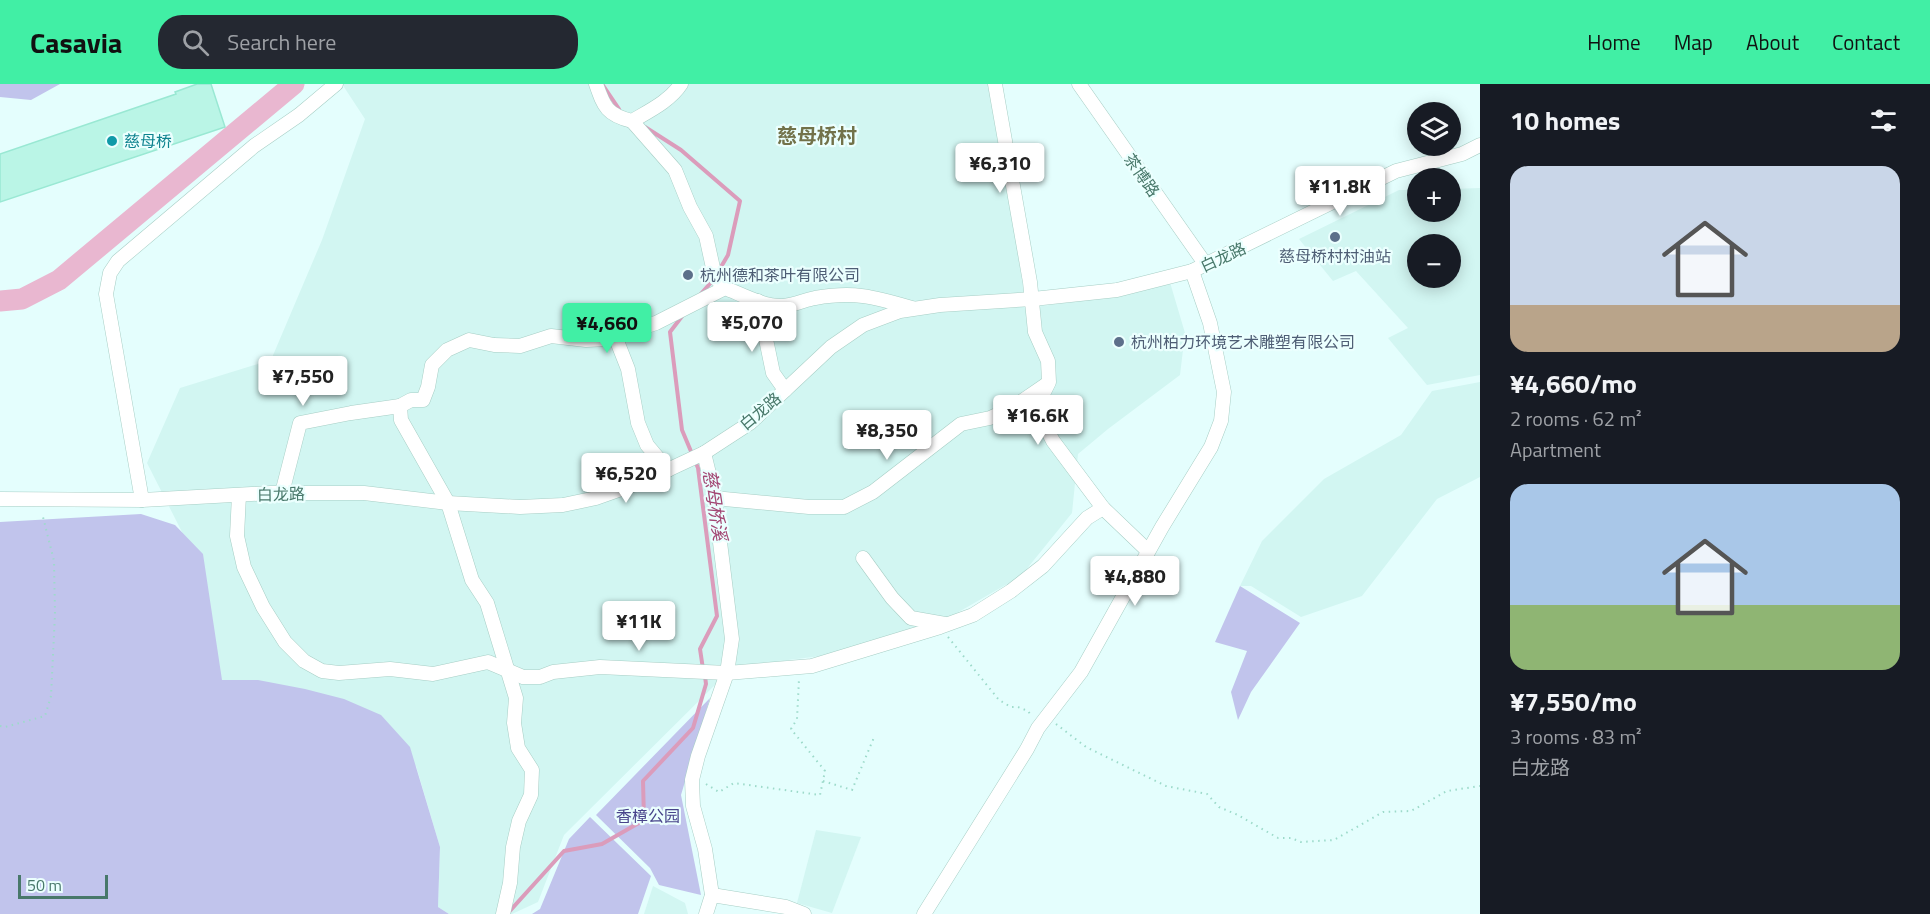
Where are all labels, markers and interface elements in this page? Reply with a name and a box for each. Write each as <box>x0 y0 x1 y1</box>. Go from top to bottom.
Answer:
search box <box>158 15 578 69</box>
text: Casavia <box>30 21 122 64</box>
text: Search here <box>227 25 336 59</box>
icon: search <box>179 26 212 59</box>
text: Home <box>1587 26 1641 58</box>
text: Map <box>1674 26 1713 58</box>
text: About <box>1746 26 1799 58</box>
text: Contact <box>1832 26 1900 58</box>
text: 10 homes <box>1510 101 1620 140</box>
map controls <box>1407 102 1461 288</box>
button: layers <box>1407 102 1461 156</box>
icon: filters <box>1867 104 1900 137</box>
district label: 慈母桥村 <box>777 120 857 151</box>
place label: 慈母桥 <box>124 129 172 153</box>
marker: 慈母桥 <box>105 134 119 148</box>
pin: ¥6,310 <box>951 143 1049 194</box>
text: ¥6,310 <box>969 147 1031 178</box>
street label: 茶博路 <box>1118 148 1166 202</box>
pin: ¥11.8K <box>1291 166 1389 217</box>
button: + <box>1407 168 1461 222</box>
text: ¥11.8K <box>1309 170 1371 201</box>
icon: home <box>1651 205 1759 313</box>
marker: 慈母桥村村油站 <box>1328 230 1342 244</box>
button: − <box>1407 234 1461 288</box>
street label: 白龙路 <box>1196 236 1250 278</box>
place label: 慈母桥村村油站 <box>1279 244 1391 268</box>
place label: 杭州德和茶叶有限公司 <box>700 263 860 287</box>
marker: 杭州德和茶叶有限公司 <box>681 268 695 282</box>
pin: ¥5,070 <box>703 302 801 353</box>
pin: ¥4,660 <box>558 303 656 354</box>
text: ¥5,070 <box>721 306 783 337</box>
text: ¥4,660 <box>576 307 638 338</box>
place label: 杭州柏力环境艺术雕塑有限公司 <box>1131 330 1355 354</box>
marker: 杭州柏力环境艺术雕塑有限公司 <box>1112 335 1126 349</box>
pin: ¥7,550 <box>254 356 352 407</box>
text: ¥7,550 <box>272 360 334 391</box>
text: ¥4,660/mo <box>1510 364 1637 403</box>
street label: 白龙路 <box>734 386 786 436</box>
pin: ¥16.6K <box>989 395 1087 446</box>
text: ¥16.6K <box>1007 399 1069 430</box>
text: 2 rooms · 62 m² <box>1510 403 1642 434</box>
pin: ¥8,350 <box>838 410 936 461</box>
text: ¥8,350 <box>856 414 918 445</box>
text: Apartment <box>1510 434 1601 465</box>
pin: ¥6,520 <box>577 453 675 504</box>
text: ¥6,520 <box>595 457 657 488</box>
water label: 慈母桥溪 <box>696 467 734 545</box>
street label: 白龙路 <box>257 482 305 506</box>
icon: home <box>1651 523 1759 631</box>
pin: ¥4,880 <box>1086 556 1184 607</box>
text: ¥4,880 <box>1104 560 1166 591</box>
pin: ¥11K <box>603 601 675 652</box>
text: ¥11K <box>616 605 662 636</box>
text: ¥7,550/mo <box>1510 682 1637 721</box>
text: 3 rooms · 83 m² <box>1510 721 1642 752</box>
text: 白龙路 <box>1510 752 1570 783</box>
park label: 香樟公园 <box>616 804 680 828</box>
scale bar <box>18 872 108 900</box>
text: 50 m <box>27 873 62 897</box>

